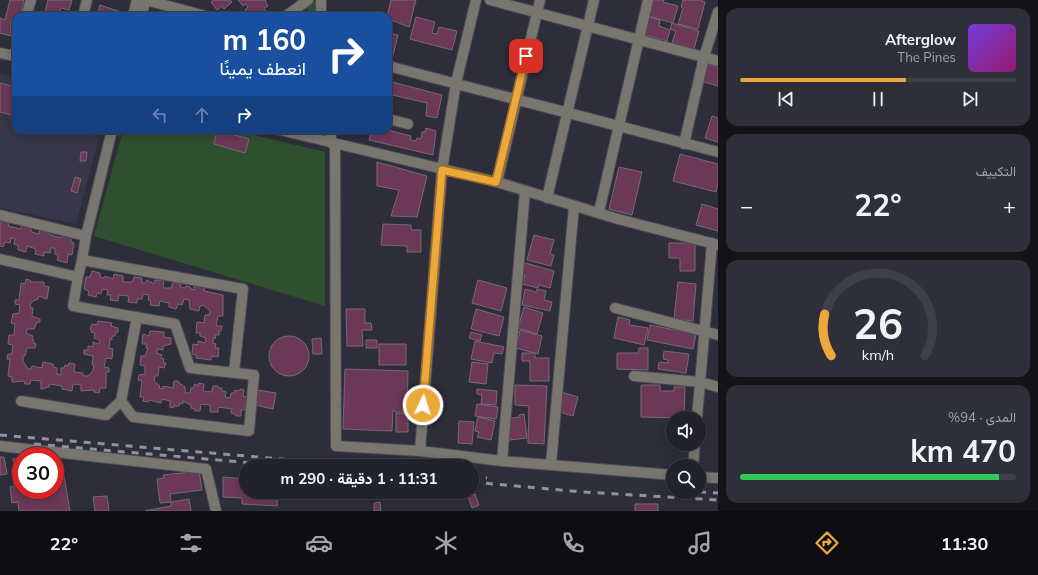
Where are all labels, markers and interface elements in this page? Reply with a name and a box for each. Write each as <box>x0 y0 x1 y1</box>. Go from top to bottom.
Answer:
text: 160 m <box>223 22 306 57</box>
icon: right <box>320 28 372 80</box>
text: Afterglow <box>885 30 956 49</box>
pin <box>509 39 543 73</box>
icon: arrive <box>515 45 537 67</box>
text: The Pines <box>897 49 956 65</box>
text: انعطف يمينًا <box>220 57 306 80</box>
icon: previous <box>775 88 797 110</box>
icon: pause <box>867 88 889 110</box>
icon: next <box>959 88 981 110</box>
icon: left <box>149 104 171 126</box>
icon: ahead <box>191 104 213 126</box>
icon: right <box>233 104 255 126</box>
text: التكييف <box>976 163 1016 179</box>
text: 22° <box>854 186 902 224</box>
text: − <box>740 192 753 220</box>
text: + <box>1003 192 1016 220</box>
text: 26 <box>853 297 903 349</box>
text: km/h <box>862 346 894 364</box>
position arrow <box>402 384 444 426</box>
text: المدى · 94% <box>948 409 1016 425</box>
map controls <box>666 411 706 499</box>
button: sound <box>666 411 706 451</box>
text: 470 km <box>910 432 1016 470</box>
speed limit sign: 30 <box>12 447 64 499</box>
button: search <box>666 459 706 499</box>
text: 11:31 · 1 دقيقة · 290 m <box>281 469 437 488</box>
icon: filters <box>177 529 205 557</box>
icon: car <box>305 529 333 557</box>
icon: climate <box>432 529 460 557</box>
icon: phone <box>559 529 587 557</box>
icon: music <box>686 529 714 557</box>
icon: directions <box>813 529 841 557</box>
text: 22° <box>50 532 78 555</box>
text: 11:30 <box>941 532 988 555</box>

